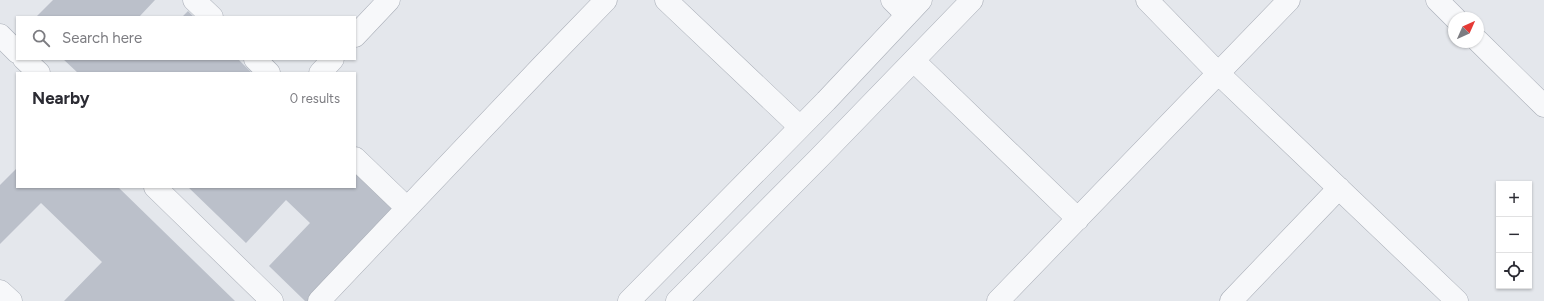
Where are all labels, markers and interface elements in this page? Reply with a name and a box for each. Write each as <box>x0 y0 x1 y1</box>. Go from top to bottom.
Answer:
north arrow <box>1448 12 1484 48</box>
search box <box>16 16 356 60</box>
icon: search <box>30 27 52 49</box>
text: Search here <box>62 29 142 47</box>
text: Nearby <box>32 88 90 108</box>
text: 0 results <box>290 91 340 106</box>
map controls <box>1496 181 1532 289</box>
button: + <box>1496 181 1532 217</box>
button: − <box>1496 217 1532 253</box>
button: locate <box>1496 253 1532 289</box>

